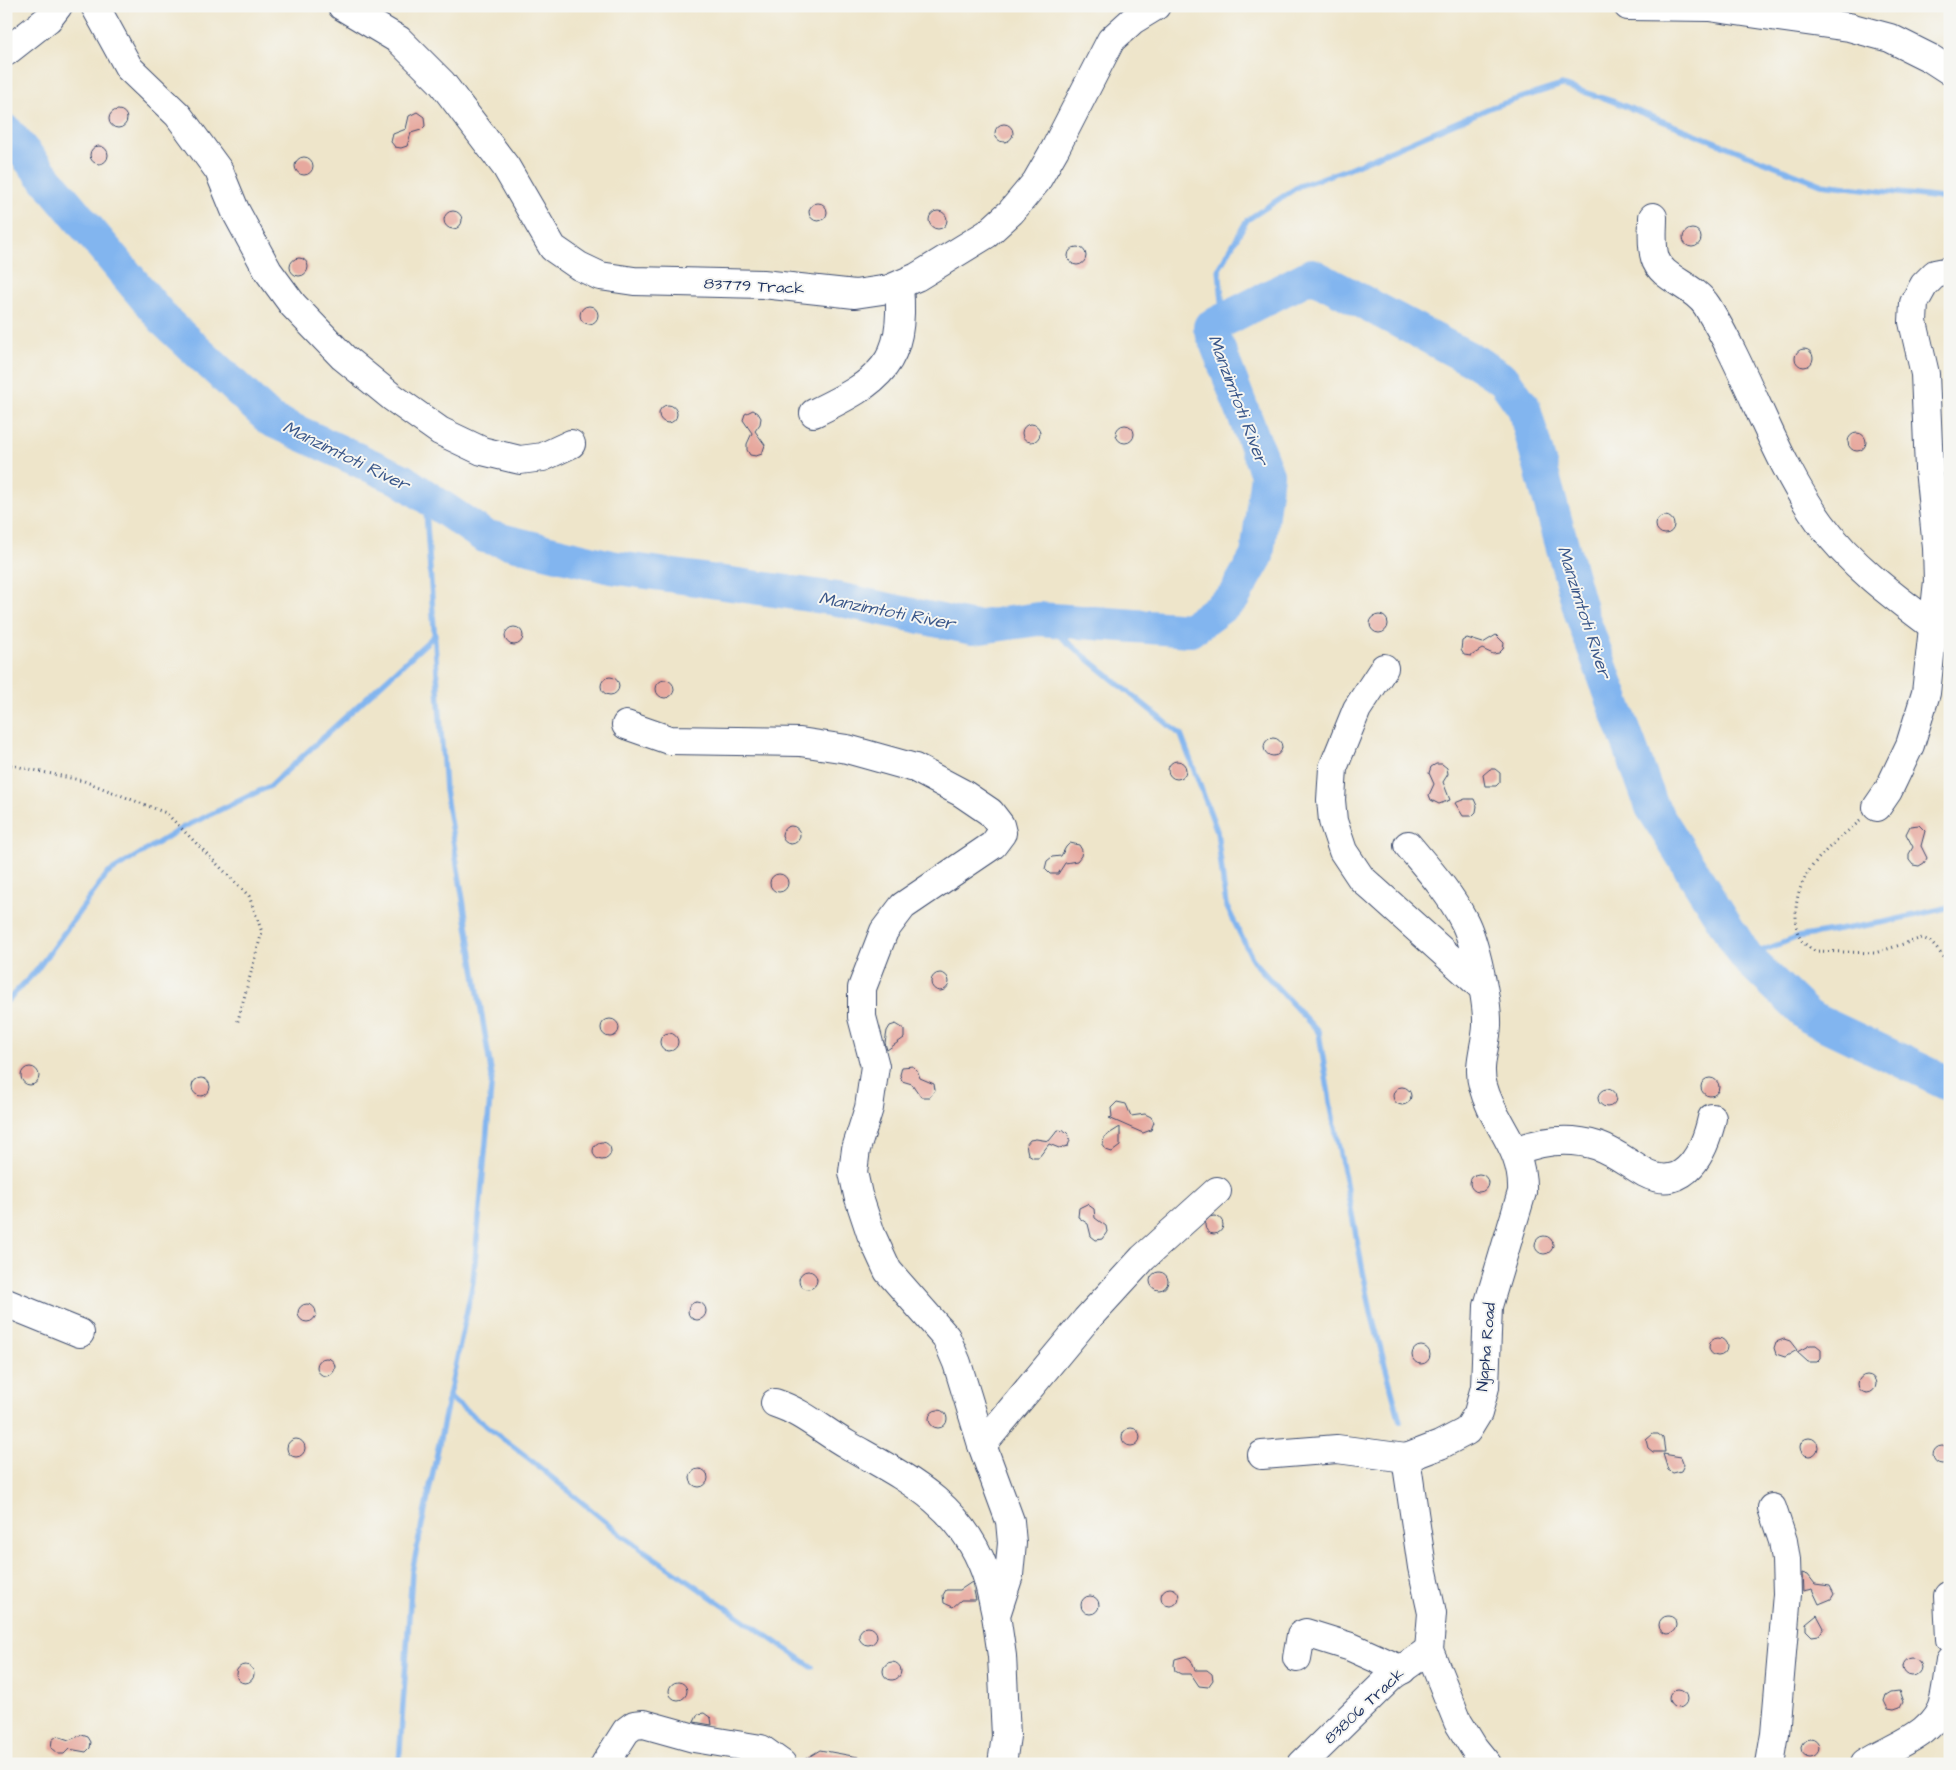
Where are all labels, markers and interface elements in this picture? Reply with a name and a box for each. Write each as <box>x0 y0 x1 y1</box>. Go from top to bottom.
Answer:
street label: 83779 Track <box>703 272 805 300</box>
water label: Manzimtoti River <box>1202 331 1275 471</box>
water label: Manzimtoti River <box>279 415 415 498</box>
water label: Manzimtoti River <box>1551 543 1618 683</box>
water label: Manzimtoti River <box>817 586 959 637</box>
street label: Njapha Road <box>1471 1302 1501 1392</box>
street label: 83806 Track <box>1319 1663 1409 1749</box>

